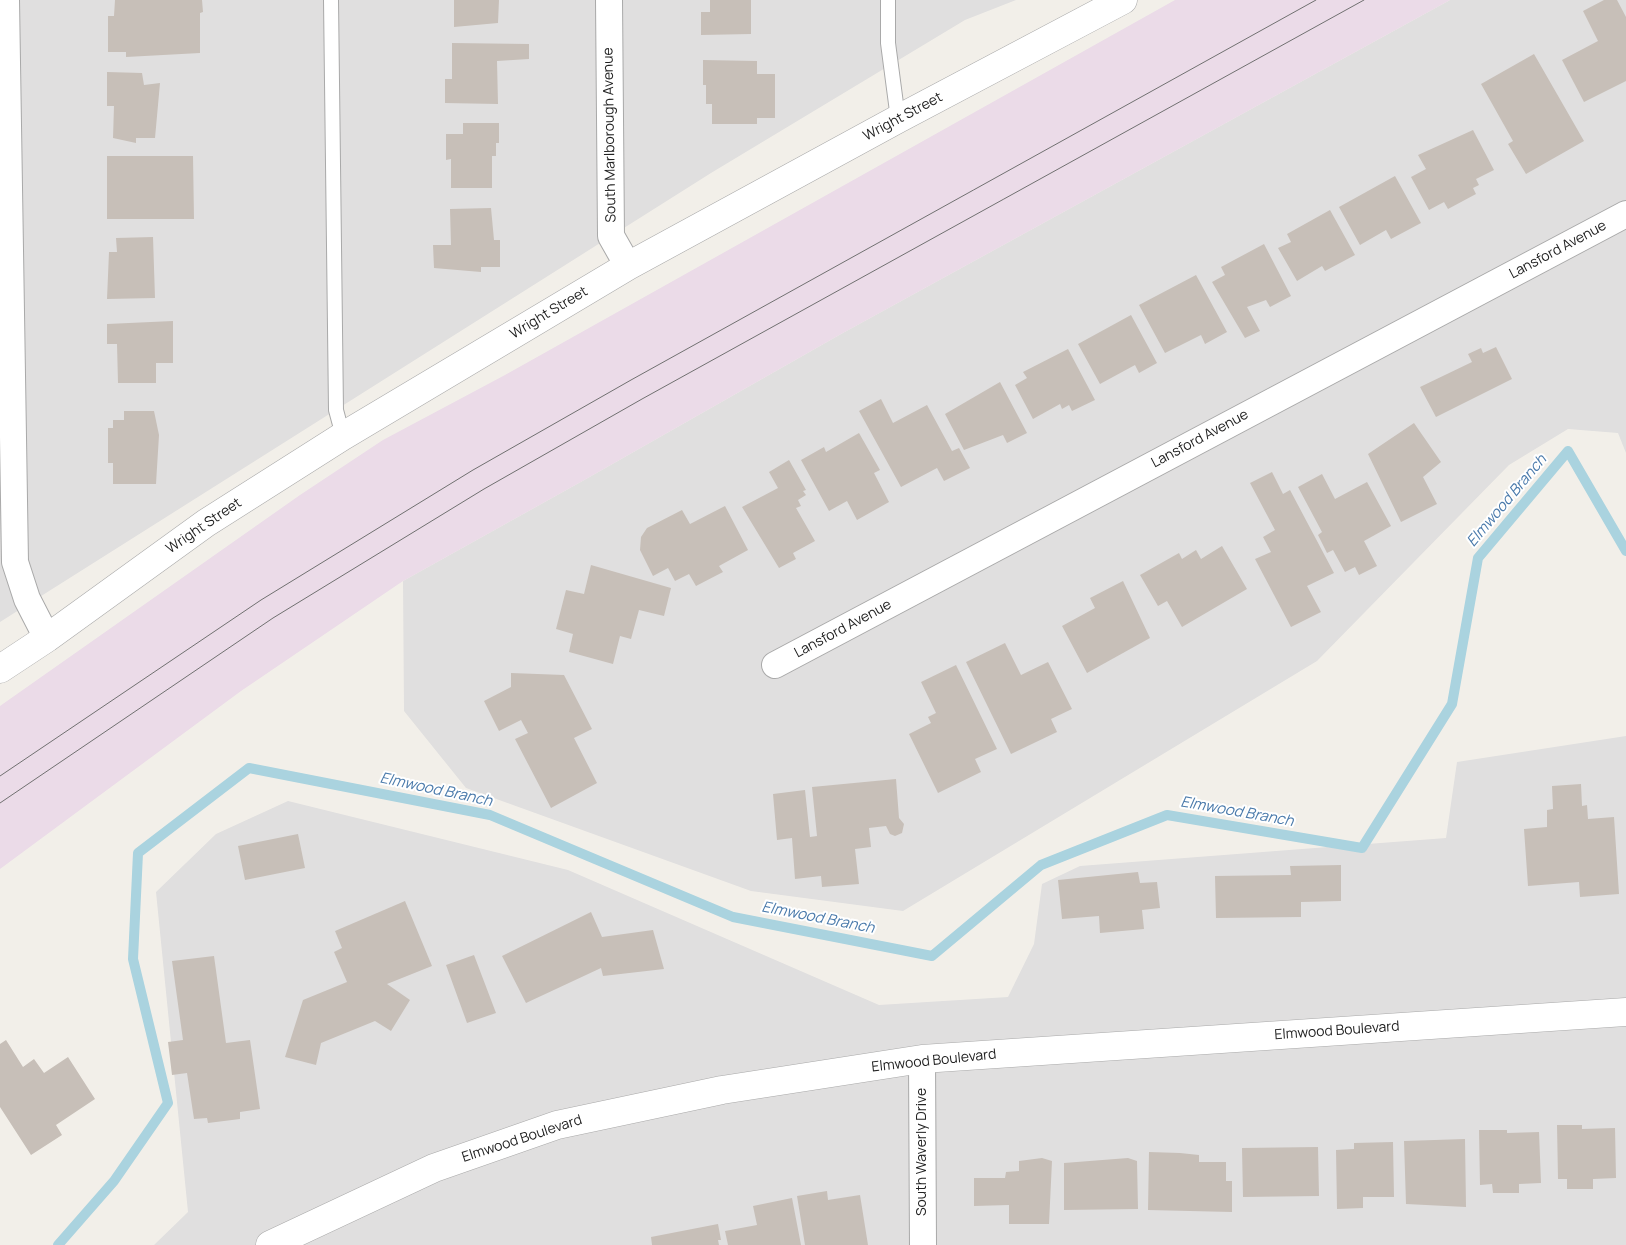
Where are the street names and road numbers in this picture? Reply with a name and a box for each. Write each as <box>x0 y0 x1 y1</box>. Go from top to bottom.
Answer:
street label: South Marlborough Avenue <box>600 47 620 223</box>
street label: Wright Street <box>860 89 946 145</box>
street label: Lansford Avenue <box>1507 217 1609 283</box>
street label: Wright Street <box>507 283 591 343</box>
street label: Lansford Avenue <box>1149 406 1251 472</box>
street label: Wright Street <box>163 495 245 557</box>
street label: Lansford Avenue <box>792 596 894 662</box>
street label: Elmwood Boulevard <box>1274 1018 1400 1044</box>
street label: Elmwood Boulevard <box>871 1046 997 1076</box>
street label: South Waverly Drive <box>914 1088 930 1216</box>
street label: Elmwood Boulevard <box>460 1112 584 1166</box>

